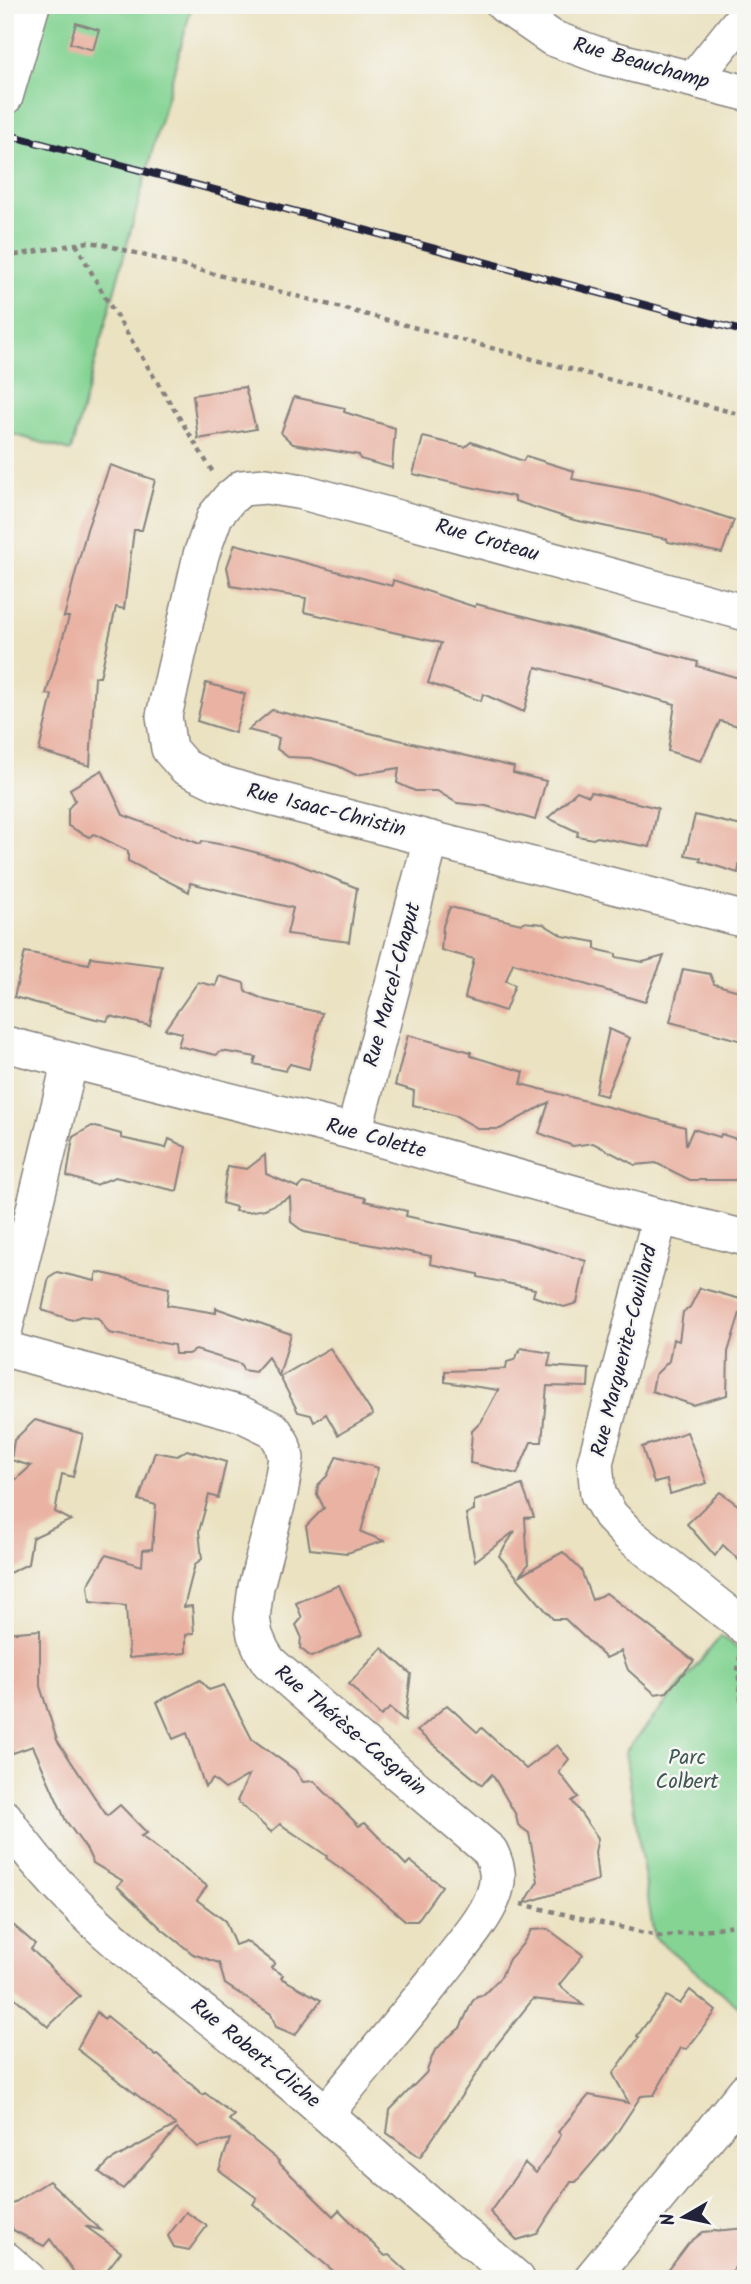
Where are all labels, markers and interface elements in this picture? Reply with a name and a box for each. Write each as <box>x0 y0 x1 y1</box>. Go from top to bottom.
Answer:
street label: Rue Beauchamp <box>569 29 713 99</box>
street label: Rue Croteau <box>431 510 543 572</box>
street label: Rue Isaac-Christin <box>243 775 409 847</box>
street label: Rue Marcel-Chaput <box>355 898 431 1071</box>
street label: Rue Colette <box>322 1110 430 1168</box>
street label: Rue Marguerite-Couillard <box>583 1241 667 1460</box>
street label: Rue Thérèse-Casgrain <box>266 1657 434 1805</box>
park label: Parc Colbert <box>656 1742 719 1799</box>
street label: Rue Robert-Cliche <box>182 1991 328 2118</box>
north arrow <box>650 2182 720 2252</box>
text: N <box>653 2211 685 2228</box>

